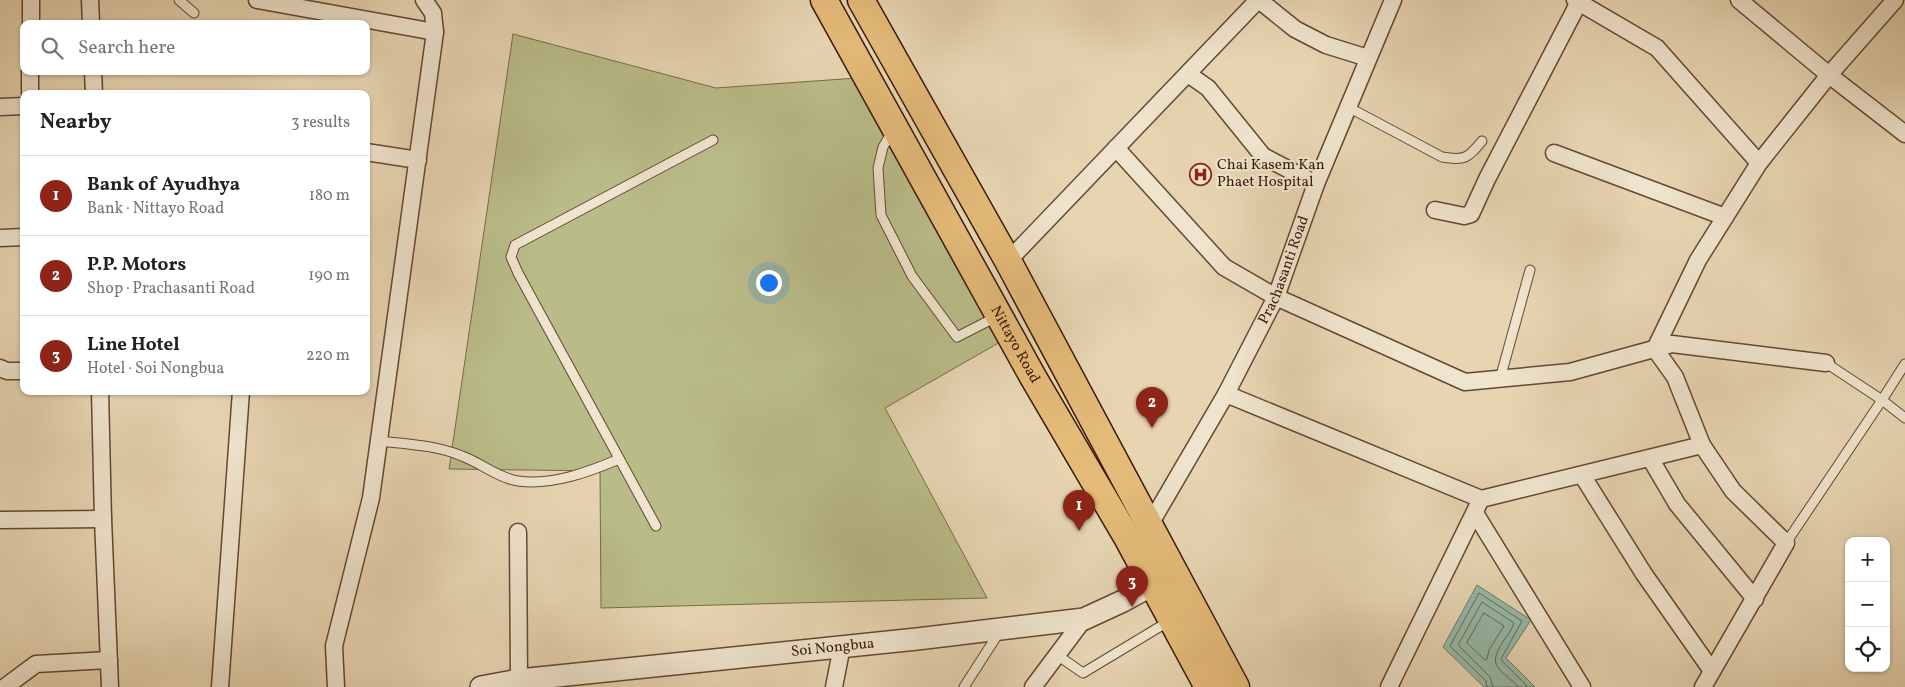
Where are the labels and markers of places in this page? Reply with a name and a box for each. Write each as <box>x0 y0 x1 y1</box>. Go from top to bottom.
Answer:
place label: Chai Kasem Kan Phaet Hospital <box>1217 155 1325 193</box>
hospital icon: Chai Kasem Kan Phaet Hospital <box>1189 162 1213 186</box>
pin: 2 <box>1136 387 1168 428</box>
pin: 1 <box>1063 490 1095 531</box>
pin: 3 <box>1116 566 1148 607</box>

